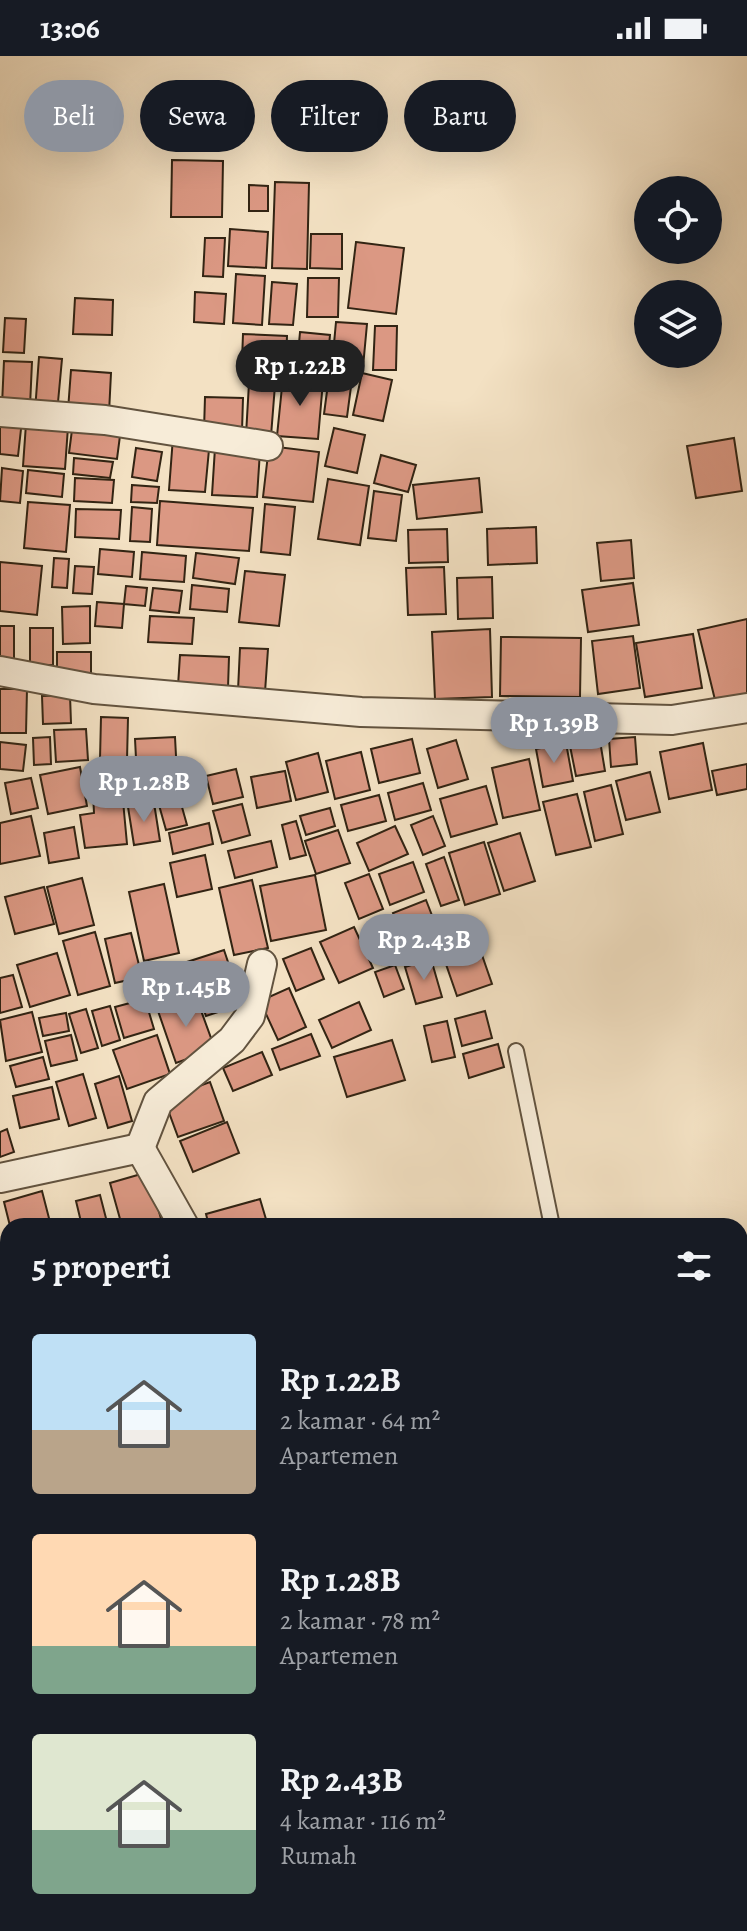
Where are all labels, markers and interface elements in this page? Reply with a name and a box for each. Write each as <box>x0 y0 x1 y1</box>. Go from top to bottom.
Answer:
text: 13:06 <box>40 8 100 48</box>
chip: Beli <box>24 80 124 152</box>
chip: Sewa <box>140 80 255 152</box>
chip: Filter <box>271 80 388 152</box>
chip: Baru <box>404 80 516 152</box>
map controls <box>634 176 722 368</box>
button: locate <box>634 176 722 264</box>
button: layers <box>634 280 722 368</box>
pin: Rp 1.22B <box>217 340 383 408</box>
text: Rp 1.22B <box>254 348 346 383</box>
pin: Rp 1.39B <box>471 697 637 765</box>
text: Rp 1.39B <box>509 705 599 740</box>
pin: Rp 1.28B <box>61 756 227 824</box>
text: Rp 1.28B <box>98 764 190 799</box>
pin: Rp 2.43B <box>341 914 507 982</box>
text: Rp 2.43B <box>377 922 471 957</box>
pin: Rp 1.45B <box>103 961 269 1029</box>
text: Rp 1.45B <box>141 969 231 1004</box>
text: 5 properti <box>32 1243 171 1290</box>
icon: filters <box>672 1244 716 1288</box>
text: Rp 1.22B <box>280 1356 401 1403</box>
icon: home <box>96 1366 192 1462</box>
text: 2 kamar · 64 m² <box>280 1403 440 1438</box>
text: Apartemen <box>280 1438 398 1473</box>
text: Rp 1.28B <box>280 1556 401 1603</box>
icon: home <box>96 1566 192 1662</box>
text: 2 kamar · 78 m² <box>280 1603 440 1638</box>
text: Apartemen <box>280 1638 398 1673</box>
text: Rp 2.43B <box>280 1756 403 1803</box>
icon: home <box>96 1766 192 1862</box>
text: 4 kamar · 116 m² <box>280 1803 446 1838</box>
text: Rumah <box>280 1838 357 1873</box>

